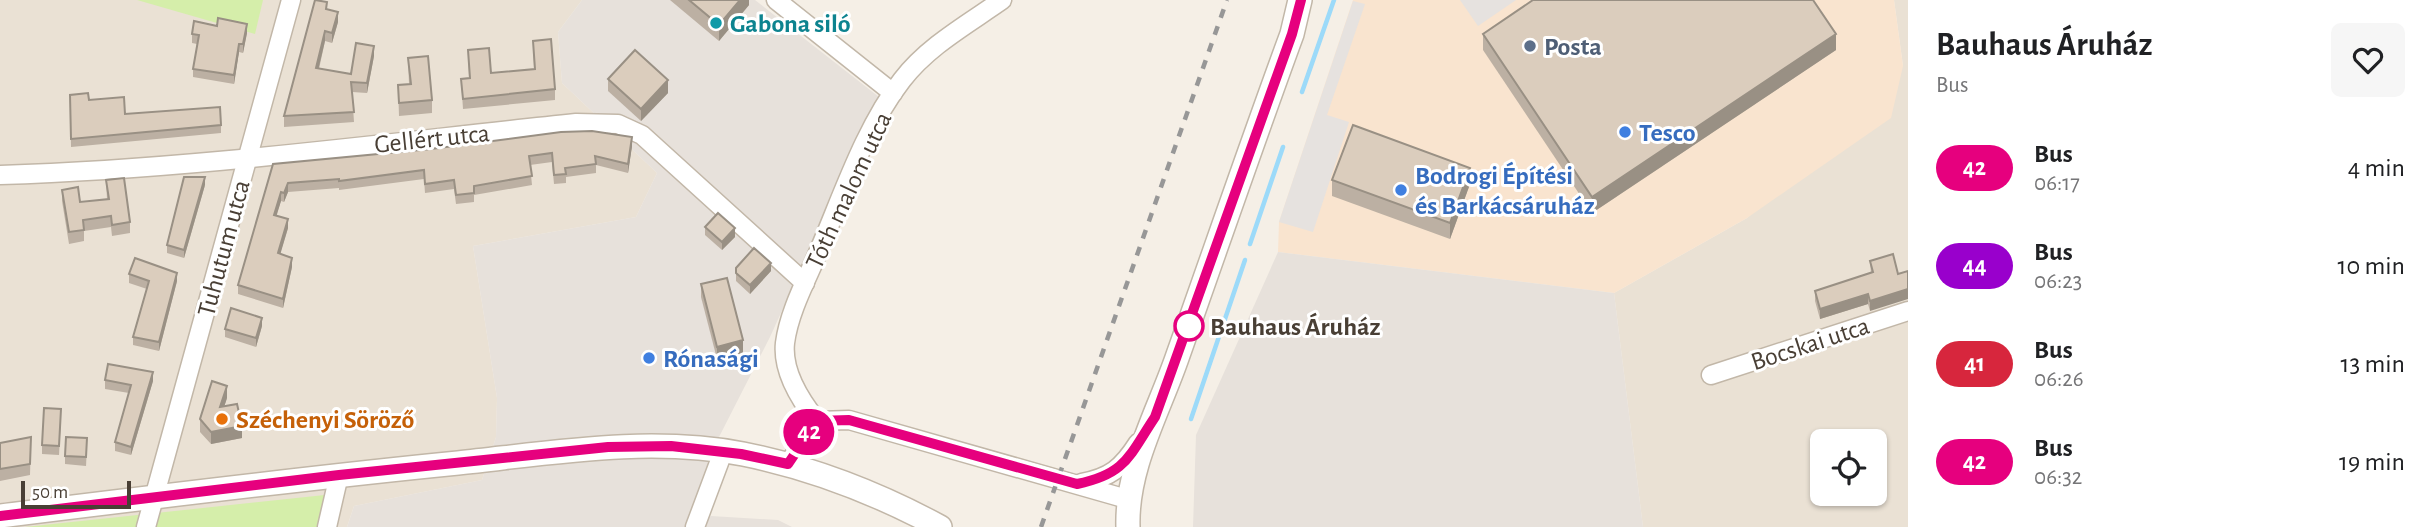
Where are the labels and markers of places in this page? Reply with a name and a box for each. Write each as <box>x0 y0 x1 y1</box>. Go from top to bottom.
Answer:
place label: Gabona siló <box>730 11 851 37</box>
marker: Gabona siló <box>708 15 724 31</box>
place label: Posta <box>1544 34 1602 60</box>
marker: Posta <box>1522 38 1538 54</box>
place label: Tesco <box>1639 120 1696 146</box>
marker: Tesco <box>1617 124 1633 140</box>
place label: Bodrogi Építési és Barkácsáruház <box>1415 161 1595 219</box>
marker: Bodrogi Építési és Barkácsáruház <box>1393 182 1409 198</box>
marker: Bauhaus Áruház <box>1174 311 1204 341</box>
place label: Bauhaus Áruház <box>1210 312 1381 340</box>
place label: Rónasági <box>663 346 759 372</box>
marker: Rónasági <box>641 350 657 366</box>
place label: Széchenyi Söröző <box>236 407 415 433</box>
marker: Széchenyi Söröző <box>214 411 230 427</box>

